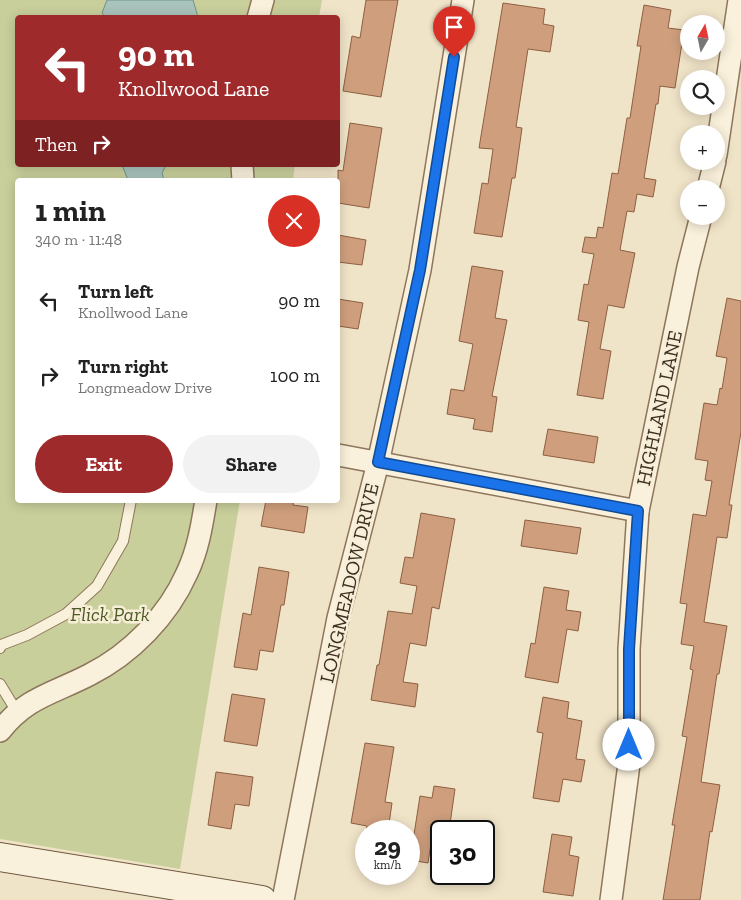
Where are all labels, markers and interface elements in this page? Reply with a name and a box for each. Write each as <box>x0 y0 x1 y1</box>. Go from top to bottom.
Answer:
pin <box>433 6 475 57</box>
icon: arrive <box>440 13 468 41</box>
north arrow <box>680 15 725 60</box>
map controls <box>680 15 725 225</box>
text: 90 m <box>118 33 194 75</box>
icon: left <box>35 35 100 100</box>
button: search <box>680 70 725 115</box>
text: Knollwood Lane <box>118 75 269 102</box>
button: + <box>680 125 725 170</box>
icon: right <box>87 130 115 158</box>
text: Then <box>35 133 77 156</box>
button: − <box>680 180 725 225</box>
text: 1 min <box>35 193 106 229</box>
button: close <box>268 195 320 247</box>
text: 340 m · 11:48 <box>35 230 122 249</box>
text: Turn left <box>78 280 153 303</box>
icon: left <box>35 287 63 315</box>
text: 90 m <box>278 289 320 312</box>
text: Knollwood Lane <box>78 303 188 322</box>
street label: HIGHLAND LANE <box>631 328 687 488</box>
text: Turn right <box>78 355 168 378</box>
icon: right <box>35 362 63 390</box>
text: 100 m <box>270 364 320 387</box>
text: Longmeadow Drive <box>78 378 212 397</box>
button: Exit <box>35 435 173 493</box>
button: Share <box>183 435 320 493</box>
street label: LONGMEADOW DRIVE <box>314 481 384 685</box>
park label: Flick Park <box>70 602 150 626</box>
position arrow <box>602 718 654 770</box>
speed limit sign: 30 <box>430 820 495 885</box>
text: 29 <box>374 831 401 861</box>
text: km/h <box>374 858 401 872</box>

